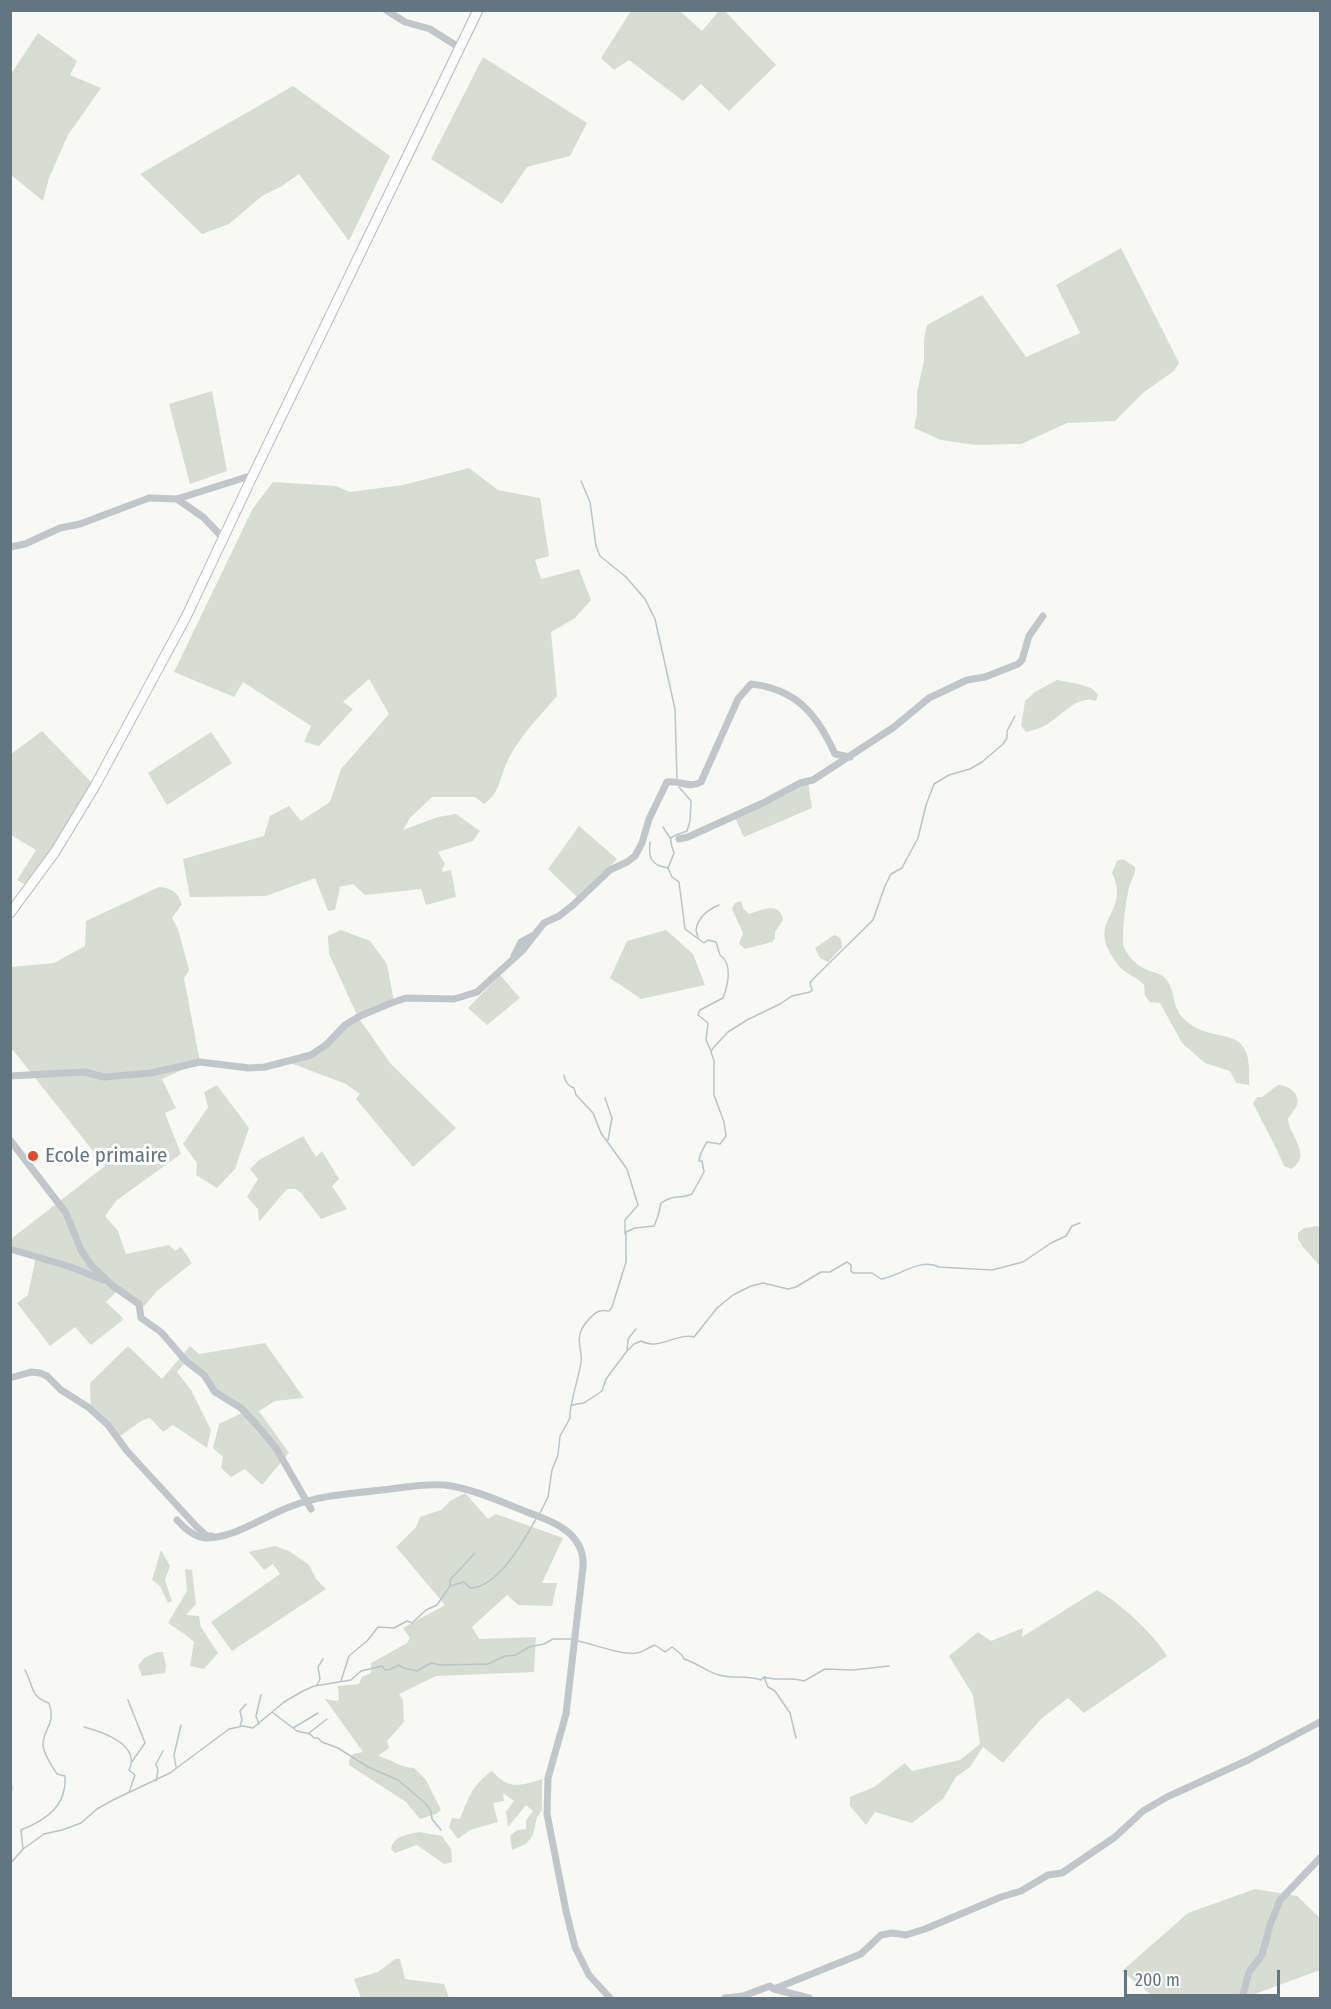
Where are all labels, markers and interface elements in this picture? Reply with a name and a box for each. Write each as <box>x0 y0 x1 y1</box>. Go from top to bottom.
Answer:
place label: Ecole primaire <box>45 1143 167 1169</box>
marker: Ecole primaire <box>26 1149 40 1163</box>
scale bar <box>1127 1958 1283 1996</box>
text: 200 m <box>1135 1969 1180 1991</box>

